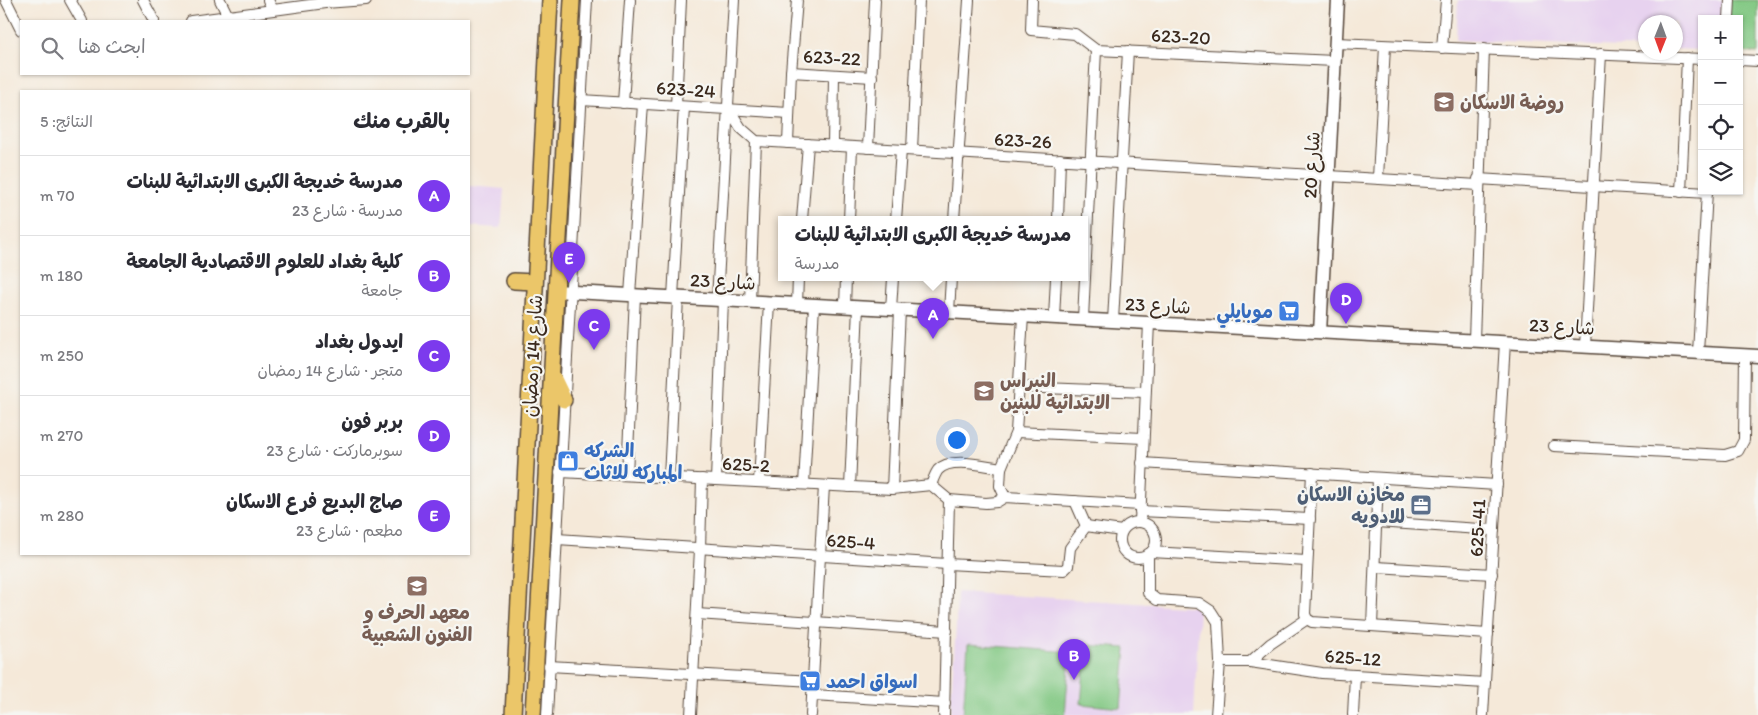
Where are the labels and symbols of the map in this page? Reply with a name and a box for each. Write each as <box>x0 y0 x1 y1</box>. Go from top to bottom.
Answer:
north arrow <box>1638 15 1683 60</box>
street label: 623-20 <box>1151 23 1211 50</box>
street label: 623-22 <box>802 44 862 71</box>
street label: 623-24 <box>656 76 716 103</box>
school or university icon: روضة الاسكان <box>1432 90 1456 114</box>
place label: روضة الاسكان <box>1460 91 1564 114</box>
street label: 623-26 <box>993 127 1053 154</box>
street label: شارع 20 <box>1298 131 1327 199</box>
pin: E <box>553 242 585 283</box>
street label: شارع 23 <box>689 268 756 297</box>
pin: D <box>1330 283 1362 324</box>
street label: شارع 23 <box>1124 292 1191 321</box>
street label: شارع 14 رمضان <box>518 294 549 418</box>
pin: A <box>917 298 949 339</box>
supermarket icon: موبايلي <box>1277 299 1301 323</box>
place label: موبايلي <box>1216 300 1273 328</box>
pin: C <box>578 309 610 350</box>
street label: شارع 23 <box>1528 313 1595 342</box>
place label: النبراس الابتدائية للبنين <box>1000 369 1110 415</box>
school or university icon: النبراس الابتدائية للبنين <box>972 379 996 403</box>
your location <box>944 427 970 453</box>
place label: الشركه المباركه للاثاث <box>584 439 683 485</box>
shop icon: الشركه المباركه للاثاث <box>556 449 580 473</box>
street label: 625-2 <box>722 452 770 477</box>
place label: مخازن الاسكان للادويه <box>1297 483 1405 528</box>
office icon: مخازن الاسكان للادويه <box>1409 493 1433 517</box>
street label: 625-41 <box>1465 498 1491 558</box>
street label: 625-4 <box>826 528 876 555</box>
school or university icon: معهد الحرف و الفنون الشعبية <box>405 574 429 598</box>
place label: معهد الحرف و الفنون الشعبية <box>362 601 472 647</box>
pin: B <box>1058 639 1090 680</box>
street label: 625-12 <box>1324 644 1382 671</box>
supermarket icon: اسواق احمد <box>798 669 822 693</box>
place label: اسواق احمد <box>826 670 918 694</box>

